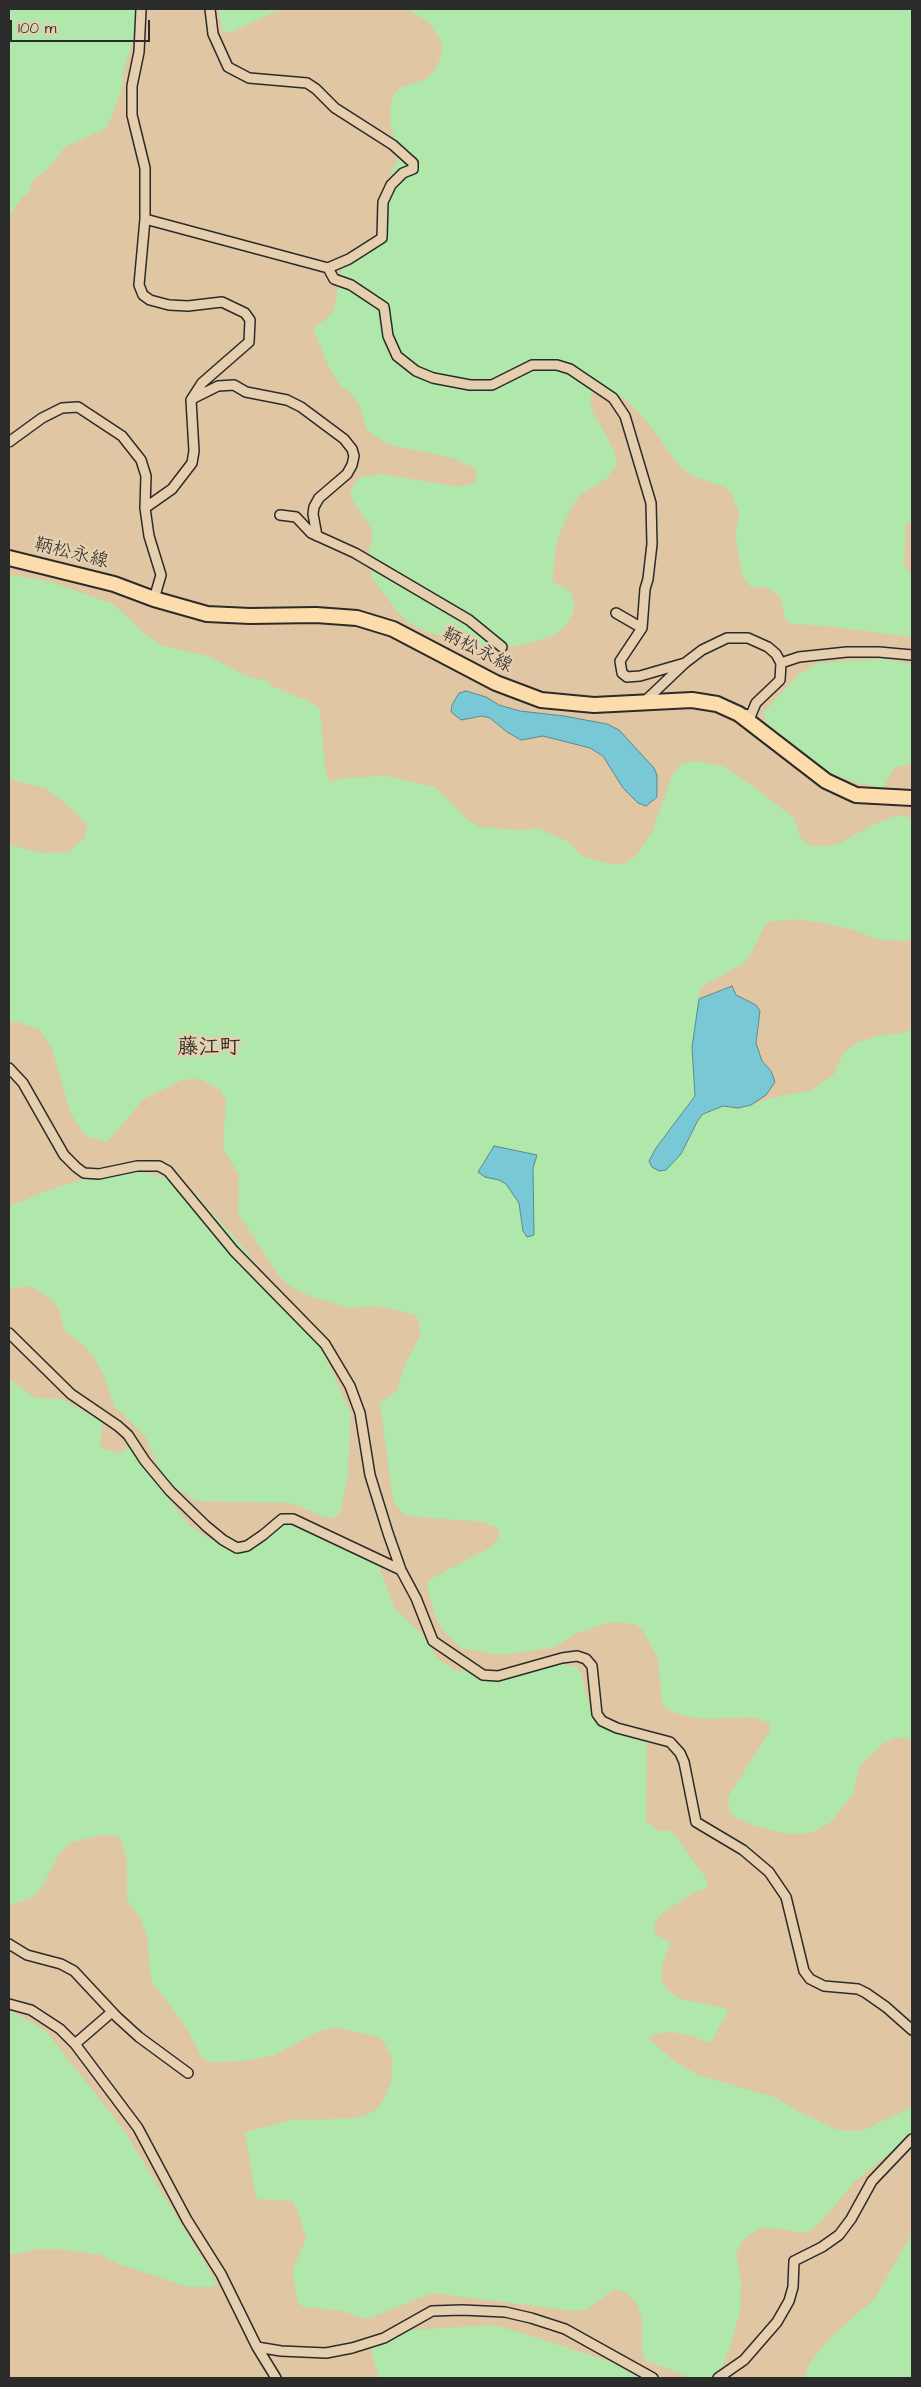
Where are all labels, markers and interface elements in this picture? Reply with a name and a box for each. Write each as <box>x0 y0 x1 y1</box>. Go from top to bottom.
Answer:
scale bar <box>12 10 152 42</box>
text: 100 m <box>18 18 57 39</box>
street label: 鞆松永線 <box>31 534 111 574</box>
street label: 鞆松永線 <box>438 624 516 678</box>
district label: 藤江町 <box>178 1036 240 1062</box>

